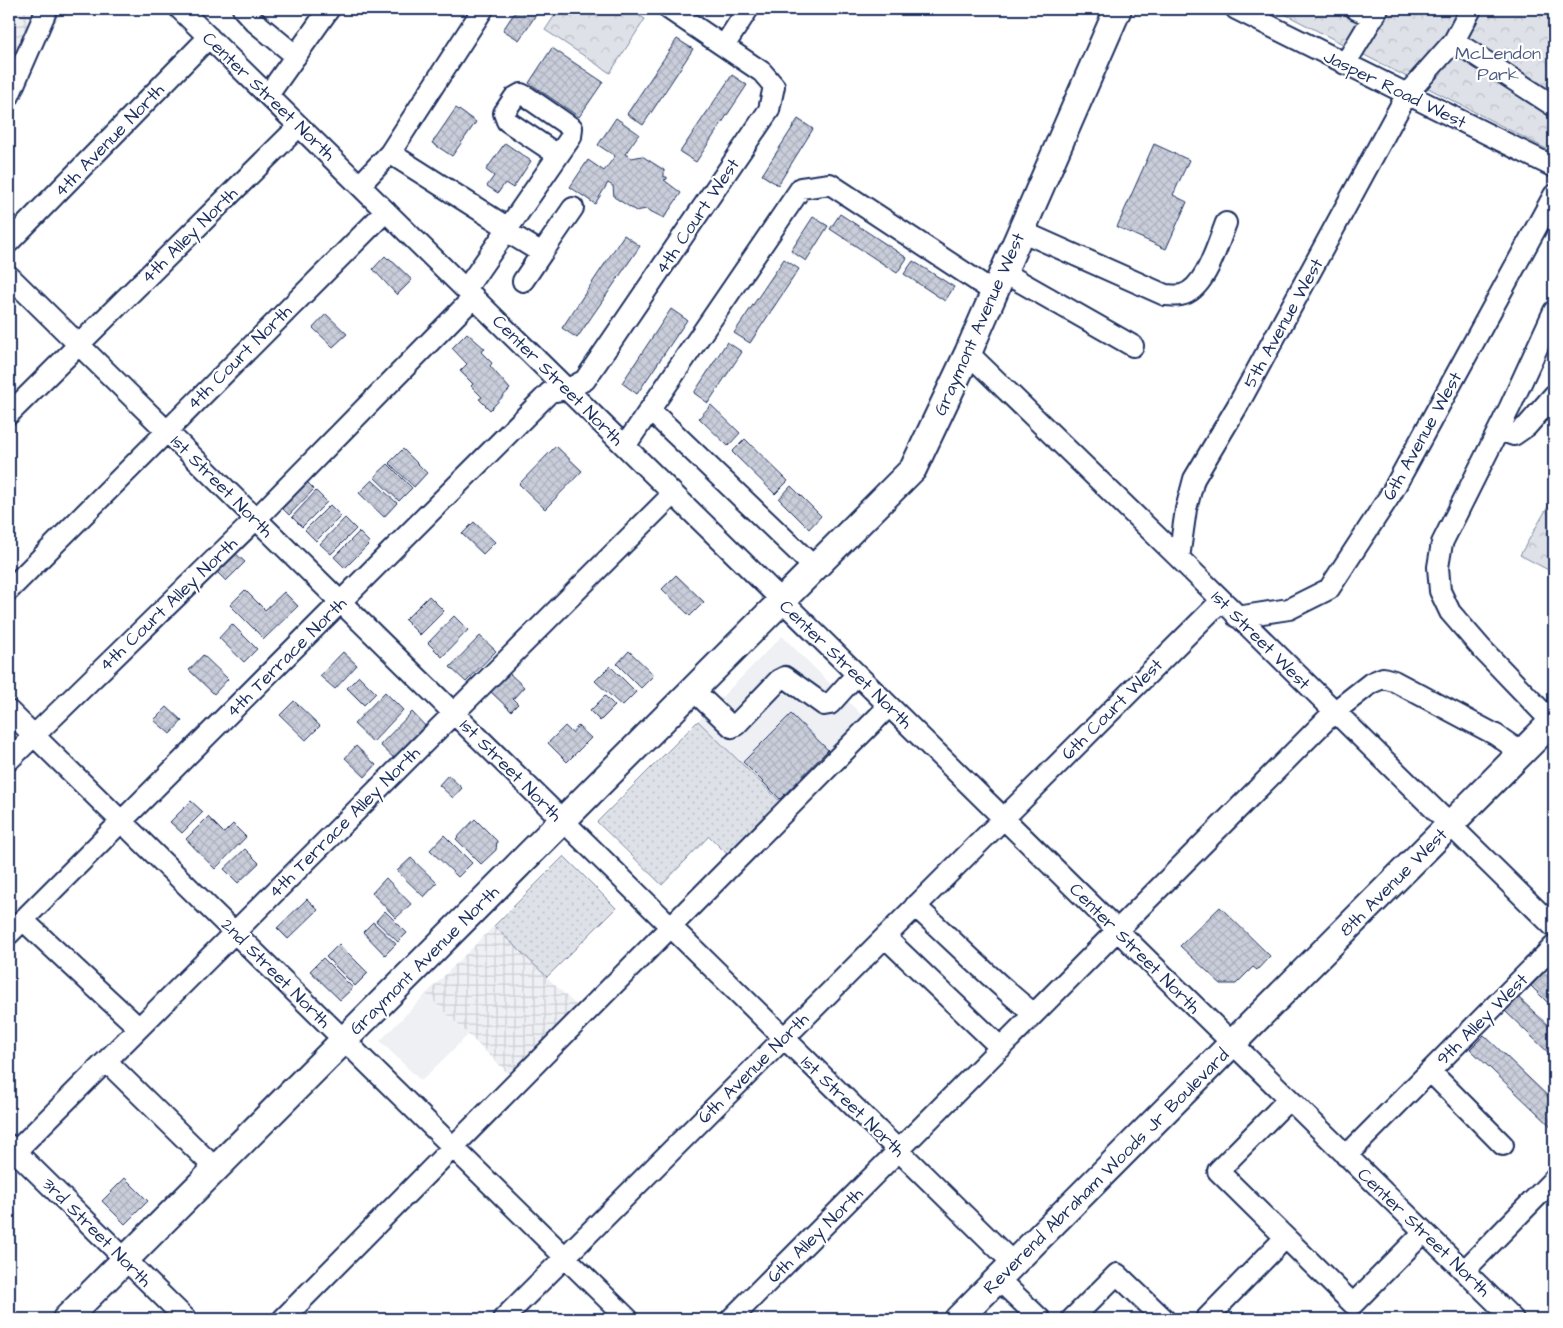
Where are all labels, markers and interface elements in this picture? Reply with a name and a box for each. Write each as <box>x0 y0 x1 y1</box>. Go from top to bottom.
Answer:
street label: Center Street North <box>197 26 341 167</box>
park label: McLendon Park <box>1455 41 1541 87</box>
street label: Jasper Road West <box>1319 44 1471 135</box>
street label: 4th Avenue North <box>49 78 170 203</box>
street label: 4th Court West <box>649 153 746 279</box>
street label: 4th Alley North <box>136 181 244 290</box>
street label: Graymont Avenue West <box>928 228 1032 420</box>
street label: 5th Avenue West <box>1237 253 1330 393</box>
street label: 4th Court North <box>181 299 298 416</box>
street label: Center Street North <box>487 309 629 451</box>
street label: 6th Avenue West <box>1377 367 1468 505</box>
street label: 1st Street North <box>165 429 279 543</box>
street label: 4th Court Alley North <box>94 532 244 678</box>
street label: 1st Street West <box>1205 585 1316 696</box>
street label: 4th Terrace North <box>220 591 352 723</box>
street label: Center Street North <box>774 594 918 735</box>
street label: 6th Court West <box>1056 653 1169 766</box>
street label: 1st Street North <box>454 713 568 827</box>
street label: 4th Terrace Alley North <box>263 741 427 905</box>
street label: 8th Avenue West <box>1334 822 1454 942</box>
street label: Center Street North <box>1064 877 1206 1019</box>
street label: Graymont Avenue North <box>344 880 505 1041</box>
street label: 2nd Street North <box>215 913 336 1034</box>
street label: 9th Alley West <box>1431 967 1535 1072</box>
street label: 6th Avenue North <box>692 1007 815 1129</box>
street label: Reverend Abraham Woods Jr Boulevard <box>978 1043 1235 1300</box>
street label: 1st Street North <box>795 1050 910 1163</box>
street label: Center Street North <box>1352 1162 1496 1303</box>
street label: 3rd Street North <box>36 1172 157 1293</box>
street label: 6th Alley North <box>762 1182 870 1290</box>

